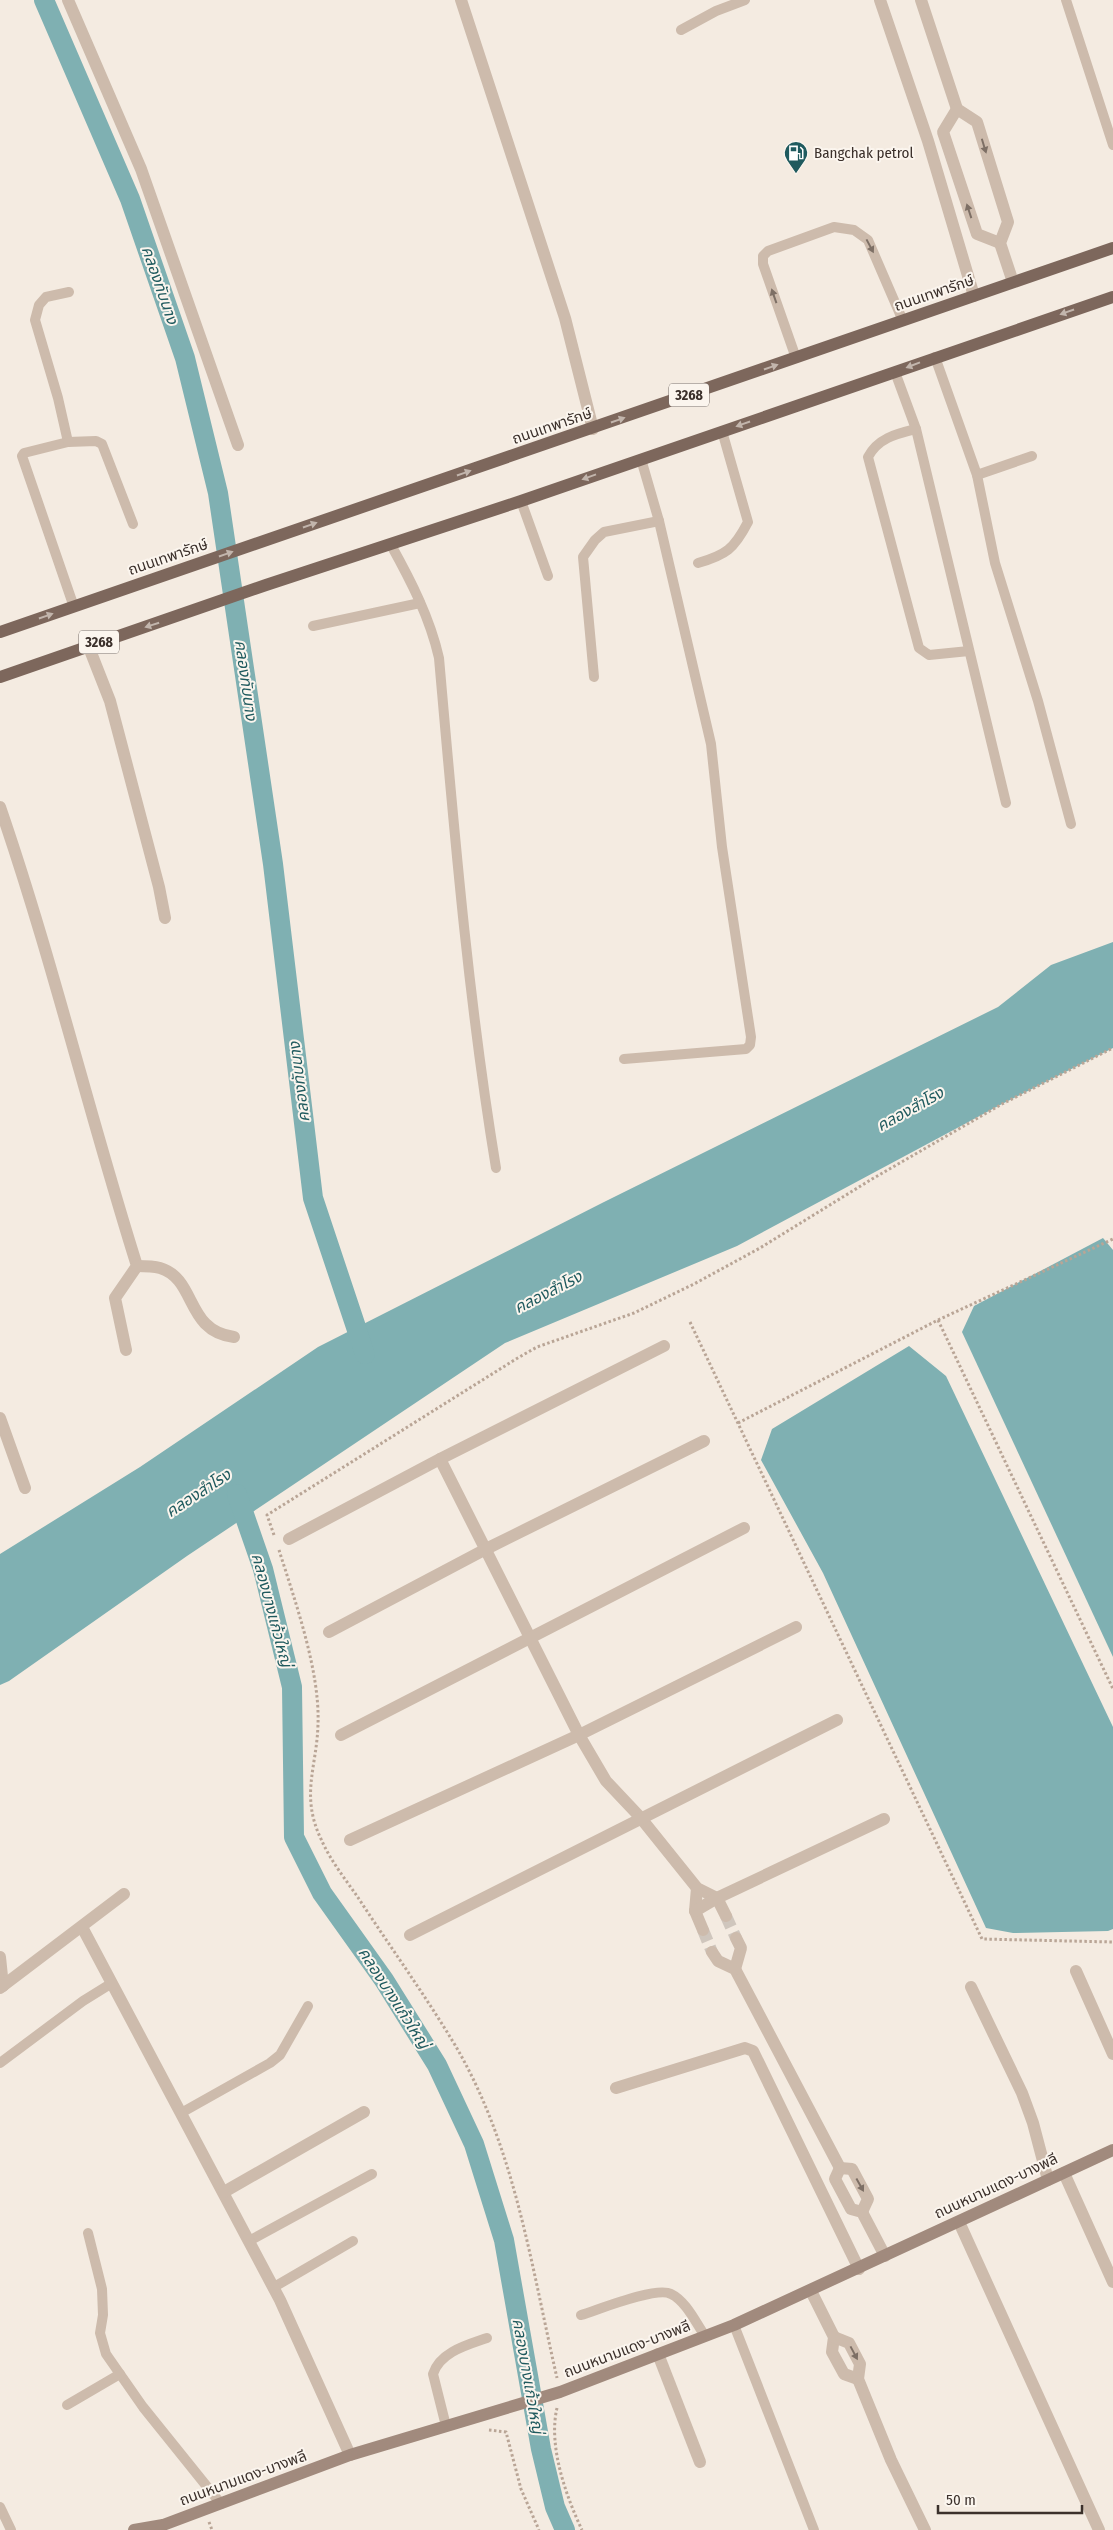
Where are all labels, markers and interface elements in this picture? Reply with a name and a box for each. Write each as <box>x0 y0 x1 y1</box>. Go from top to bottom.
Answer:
one-way arrow <box>981 139 989 154</box>
fuel station icon: Bangchak petrol <box>783 140 809 174</box>
place label: Bangchak petrol <box>814 144 913 162</box>
one-way arrow <box>965 204 972 219</box>
one-way arrow <box>866 239 874 254</box>
water label: คลองทับนาง <box>138 244 183 328</box>
street label: ถนนเทพารักษ์ <box>892 271 977 315</box>
one-way arrow <box>770 288 777 303</box>
one-way arrow <box>1059 309 1074 317</box>
one-way arrow <box>906 362 920 370</box>
one-way arrow <box>764 363 779 371</box>
road number: 3268 <box>669 384 709 406</box>
street label: ถนนเทพารักษ์ <box>510 404 595 448</box>
one-way arrow <box>610 416 625 423</box>
one-way arrow <box>735 420 750 428</box>
one-way arrow <box>456 469 471 476</box>
one-way arrow <box>582 474 597 481</box>
one-way arrow <box>303 521 318 529</box>
street label: ถนนเทพารักษ์ <box>126 535 211 579</box>
one-way arrow <box>219 550 234 557</box>
one-way arrow <box>39 612 54 620</box>
one-way arrow <box>144 621 159 629</box>
road number: 3268 <box>79 630 119 654</box>
water label: คลองทับนาง <box>231 639 261 723</box>
water label: คลองทับนาง <box>284 1039 313 1123</box>
water label: คลองสำโรง <box>873 1082 948 1135</box>
water label: คลองสำโรง <box>511 1266 586 1317</box>
water label: คลองสำโรง <box>162 1464 235 1521</box>
water label: คลองบางแก้วใหญ่ <box>248 1551 297 1671</box>
water label: คลองบางแก้วใหญ่ <box>354 1944 435 2054</box>
street label: ถนนหนามแดง-บางพลี <box>931 2150 1061 2222</box>
one-way arrow <box>856 2179 865 2192</box>
water label: คลองบางแก้วใหญ่ <box>509 2317 548 2437</box>
street label: ถนนหนามแดง-บางพลี <box>561 2317 693 2381</box>
one-way arrow <box>850 2346 858 2360</box>
street label: ถนนหนามแดง-บางพลี <box>177 2447 309 2509</box>
scale bar <box>938 2482 1082 2514</box>
text: 50 m <box>946 2491 976 2509</box>

